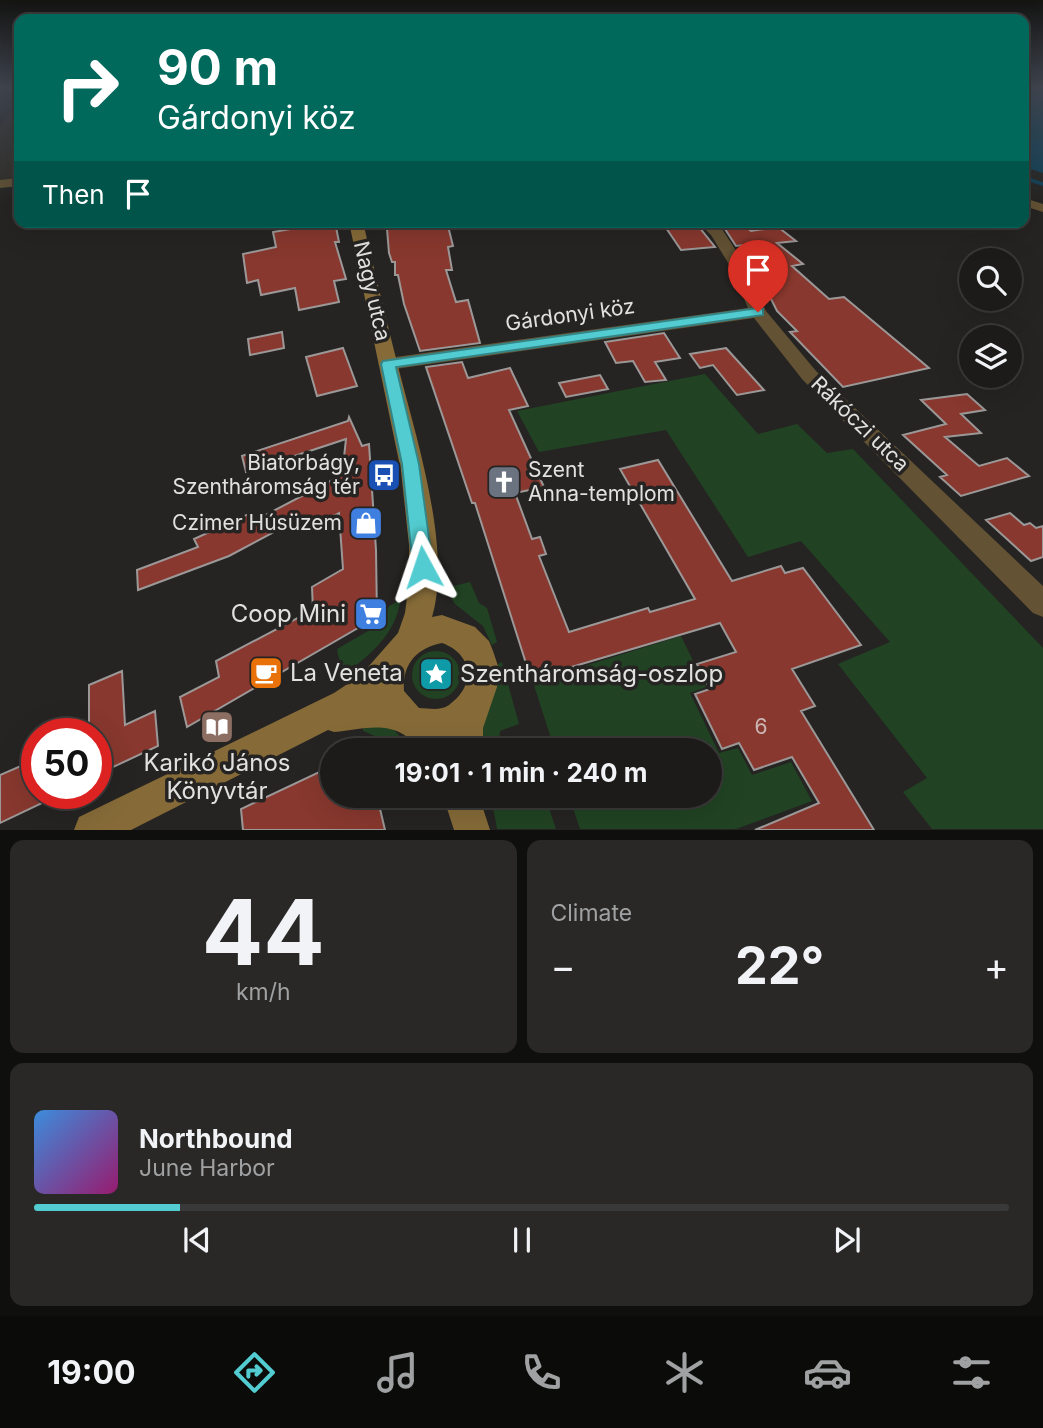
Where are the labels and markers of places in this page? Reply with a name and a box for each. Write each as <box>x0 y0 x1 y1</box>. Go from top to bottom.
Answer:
pin <box>728 240 788 312</box>
place label: Biatorbágy, Szentháromság tér <box>172 450 360 499</box>
bus stop icon: Biatorbágy, Szentháromság tér <box>365 456 403 494</box>
place label: Szent Anna-templom <box>528 457 675 506</box>
church icon: Szent Anna-templom <box>485 463 523 501</box>
shop icon: Czimer Húsüzem <box>347 504 385 542</box>
place label: Czimer Húsüzem <box>172 510 342 535</box>
supermarket icon: Coop Mini <box>352 595 390 633</box>
place label: Coop Mini <box>231 599 346 628</box>
cafe icon: La Veneta <box>247 654 285 692</box>
place icon: Szentháromság-oszlop <box>417 655 455 693</box>
place label: La Veneta <box>290 658 403 687</box>
place label: Szentháromság-oszlop <box>460 659 723 688</box>
library icon: Karikó János Könyvtár <box>198 708 236 746</box>
place label: Karikó János Könyvtár <box>143 748 291 805</box>

